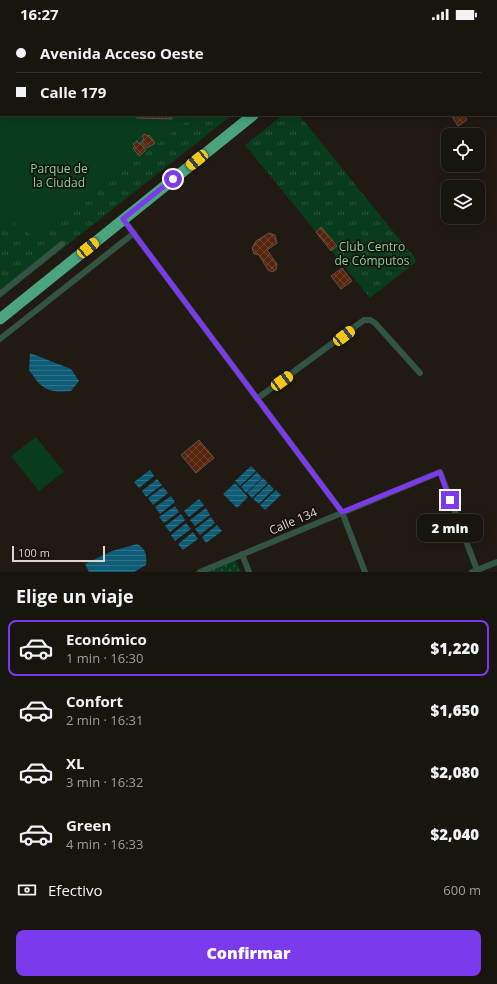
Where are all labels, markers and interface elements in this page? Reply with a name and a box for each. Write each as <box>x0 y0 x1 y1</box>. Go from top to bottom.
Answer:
text: 16:27 <box>20 4 59 24</box>
text: Avenida Acceso Oeste <box>40 43 204 63</box>
text: Calle 179 <box>40 82 106 102</box>
map controls <box>441 128 485 224</box>
button: locate <box>441 128 485 172</box>
car <box>184 148 210 172</box>
park label: Parque de la Ciudad <box>30 160 88 191</box>
route start <box>164 170 182 188</box>
button: layers <box>441 180 485 224</box>
car <box>75 236 101 260</box>
park label: Club Centro de Cómputos <box>335 238 410 269</box>
car <box>331 324 357 348</box>
car <box>269 369 295 393</box>
route end <box>441 491 459 509</box>
street label: Calle 134 <box>266 503 320 539</box>
callout: 2 min <box>417 514 483 542</box>
text: 2 min <box>432 519 468 537</box>
scale bar <box>12 544 105 563</box>
text: 100 m <box>18 545 50 560</box>
text: Elige un viaje <box>16 584 134 608</box>
text: Económico <box>66 629 147 649</box>
icon: car <box>18 630 54 666</box>
text: $1,220 <box>431 638 479 658</box>
text: 1 min · 16:30 <box>66 649 143 667</box>
text: Confort <box>66 691 123 711</box>
icon: car <box>18 692 54 728</box>
text: $1,650 <box>431 700 479 720</box>
text: 2 min · 16:31 <box>66 711 143 729</box>
text: XL <box>66 753 84 773</box>
icon: car <box>18 754 54 790</box>
text: $2,080 <box>431 762 479 782</box>
text: 3 min · 16:32 <box>66 773 143 791</box>
text: Green <box>66 815 111 835</box>
icon: car <box>18 816 54 852</box>
text: $2,040 <box>431 824 479 844</box>
text: 4 min · 16:33 <box>66 835 143 853</box>
icon: cash <box>16 879 38 901</box>
text: Efectivo <box>48 880 103 900</box>
text: 600 m <box>443 881 481 899</box>
button: Confirmar <box>16 930 481 976</box>

